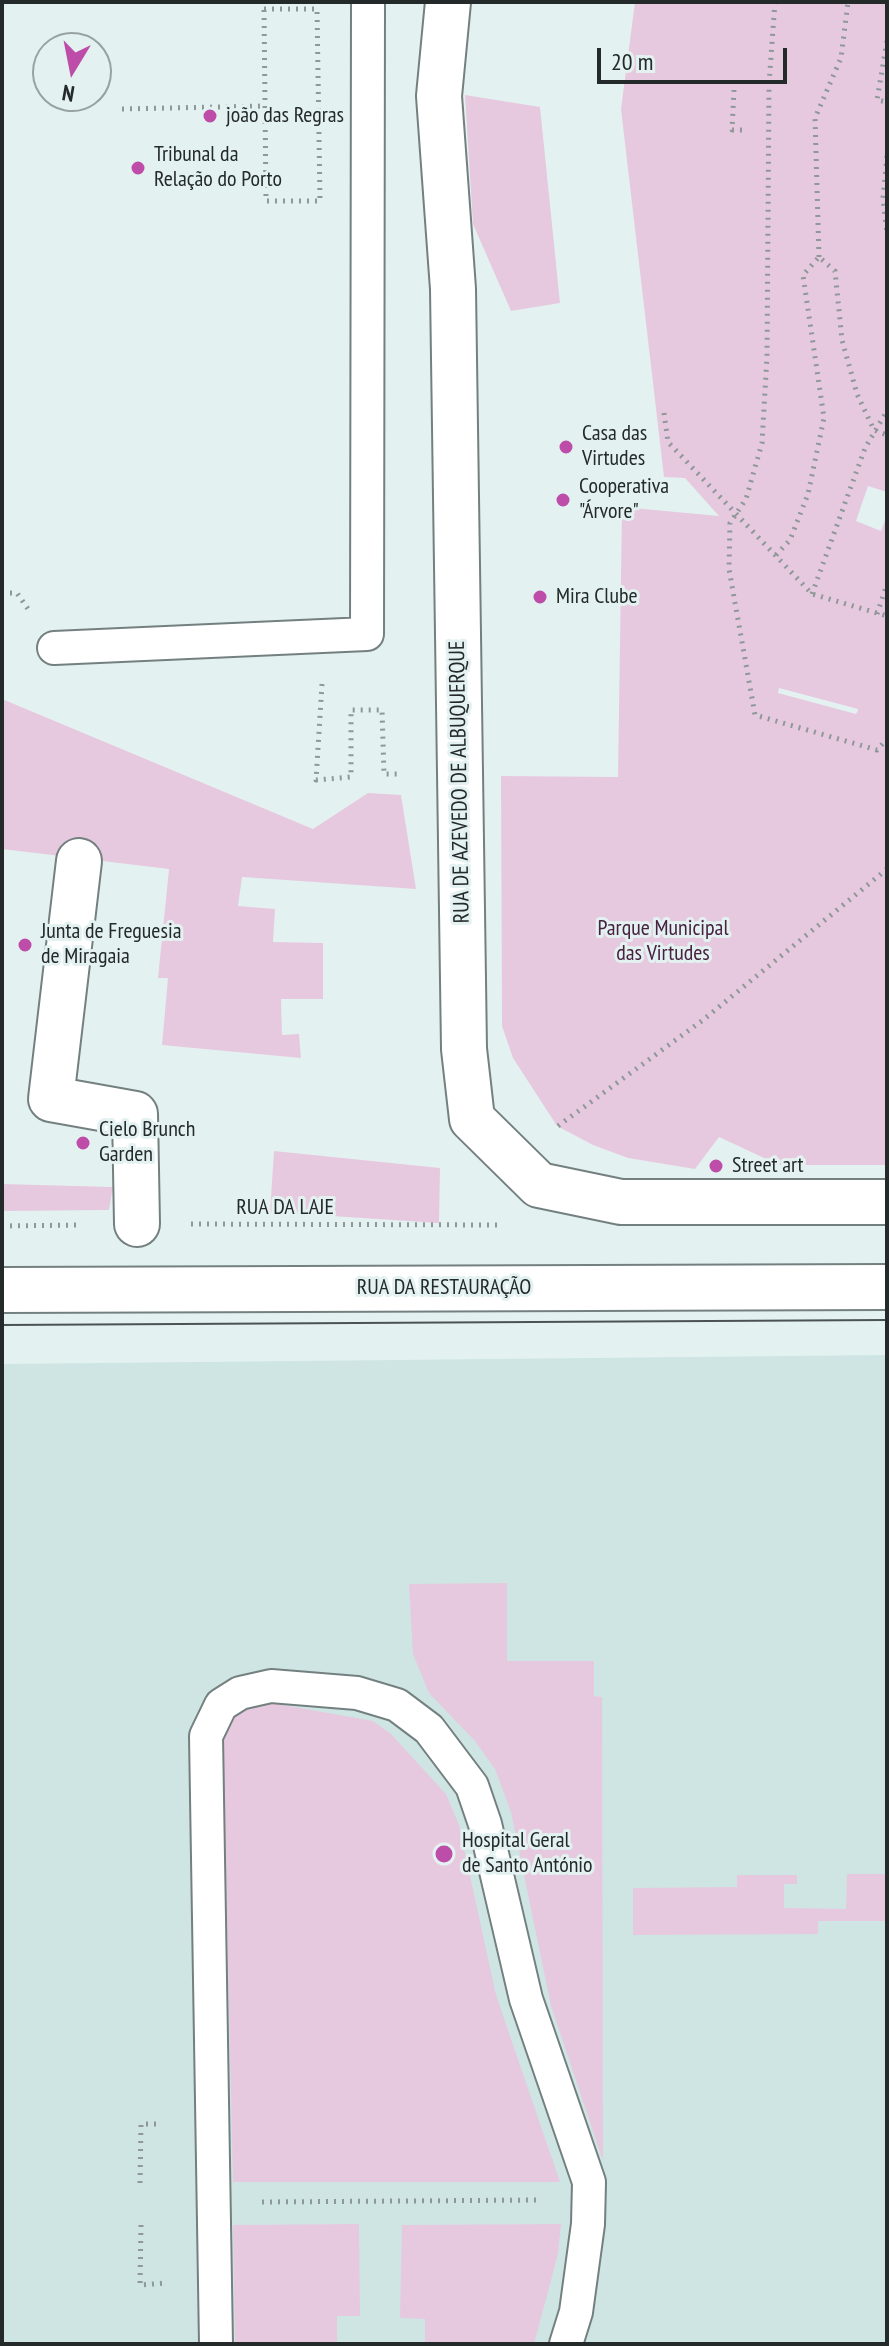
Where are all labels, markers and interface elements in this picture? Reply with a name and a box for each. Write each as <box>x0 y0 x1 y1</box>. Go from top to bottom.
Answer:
north arrow <box>32 32 112 112</box>
scale bar <box>601 32 791 82</box>
text: 20 m <box>611 46 653 77</box>
text: N <box>60 79 76 108</box>
place label: joão das Regras <box>226 103 344 129</box>
marker: joão das Regras <box>201 107 219 125</box>
place label: Tribunal da Relação do Porto <box>154 142 282 194</box>
marker: Tribunal da Relação do Porto <box>129 159 147 177</box>
place label: Casa das Virtudes <box>582 421 647 472</box>
marker: Casa das Virtudes <box>557 438 575 456</box>
place label: Cooperativa "Árvore" <box>579 474 669 526</box>
marker: Cooperativa "Árvore" <box>554 491 572 509</box>
place label: Mira Clube <box>556 584 638 610</box>
marker: Mira Clube <box>531 588 549 606</box>
street label: RUA DE AZEVEDO DE ALBUQUERQUE <box>444 640 476 924</box>
park label: Parque Municipal das Virtudes <box>597 916 729 968</box>
place label: Junta de Freguesia de Miragaia <box>41 919 181 970</box>
marker: Junta de Freguesia de Miragaia <box>16 936 34 954</box>
place label: Cielo Brunch Garden <box>99 1117 195 1168</box>
marker: Cielo Brunch Garden <box>74 1134 92 1152</box>
place label: Street art <box>732 1153 804 1179</box>
marker: Street art <box>707 1157 725 1175</box>
street label: RUA DA LAJE <box>236 1195 334 1221</box>
street label: RUA DA RESTAURAÇÃO <box>357 1275 531 1301</box>
place label: Hospital Geral de Santo António <box>462 1828 593 1880</box>
marker: Hospital Geral de Santo António <box>433 1843 455 1865</box>

